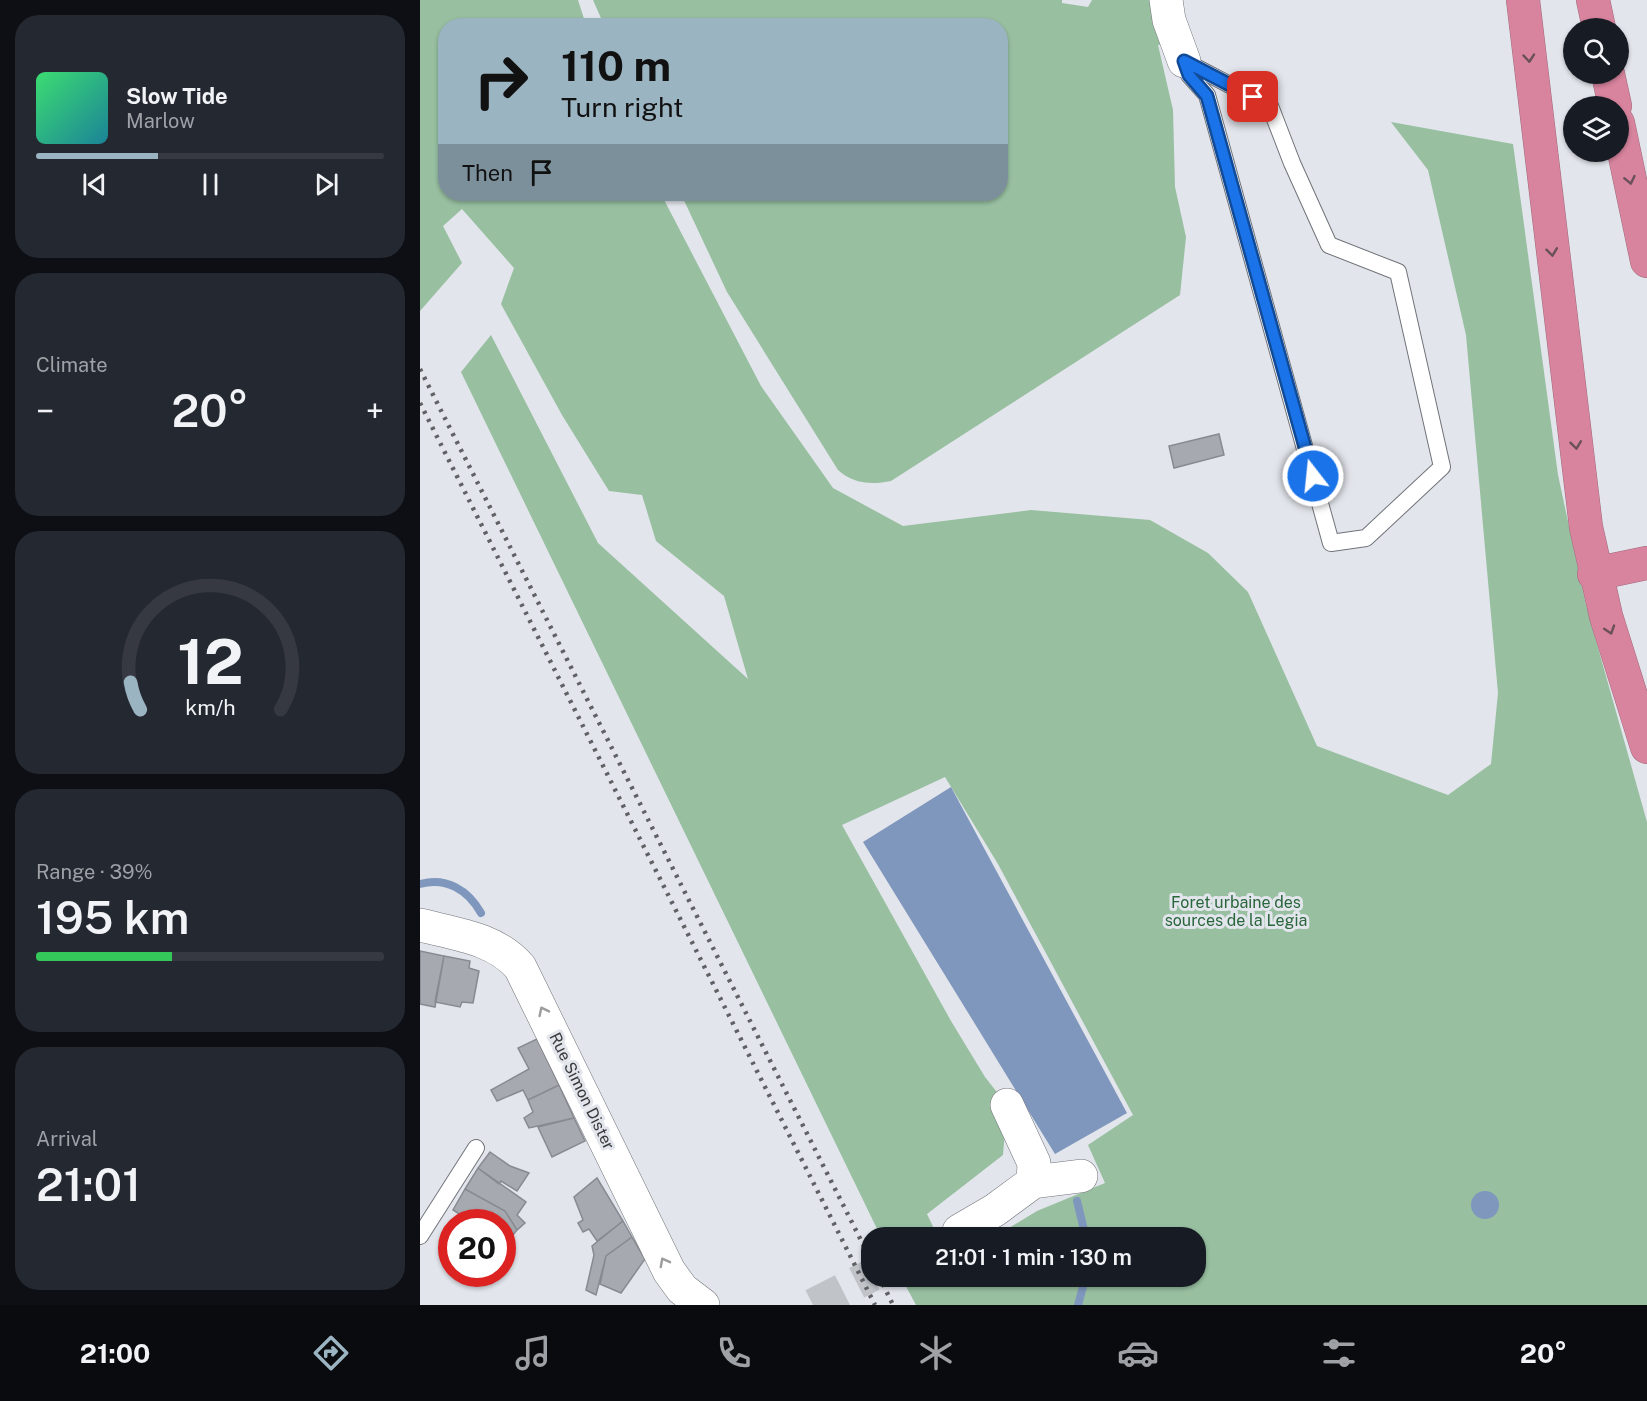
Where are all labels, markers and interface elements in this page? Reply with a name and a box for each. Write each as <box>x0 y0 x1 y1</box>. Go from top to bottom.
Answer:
map controls <box>1563 18 1629 162</box>
button: search <box>1563 18 1629 84</box>
text: 110 m <box>561 41 671 90</box>
icon: right <box>462 42 540 120</box>
one-way arrow <box>1522 54 1535 63</box>
pin <box>1227 71 1278 122</box>
icon: arrive <box>1236 80 1269 113</box>
text: Slow Tide <box>126 83 228 109</box>
text: Turn right <box>561 91 684 123</box>
button: layers <box>1563 96 1629 162</box>
text: Marlow <box>126 109 195 133</box>
icon: arrive <box>525 156 558 189</box>
text: Then <box>462 160 513 186</box>
icon: previous <box>78 168 111 201</box>
icon: pause <box>194 168 227 201</box>
icon: next <box>310 168 343 201</box>
one-way arrow <box>1623 175 1636 185</box>
one-way arrow <box>1545 247 1558 256</box>
text: Climate <box>36 353 108 377</box>
text: 20° <box>171 384 249 437</box>
text: − <box>36 392 54 430</box>
text: + <box>366 392 384 430</box>
one-way arrow <box>1569 441 1581 450</box>
position arrow <box>1281 444 1345 508</box>
one-way arrow <box>1603 624 1615 635</box>
text: 12 <box>177 625 243 698</box>
text: km/h <box>185 695 235 720</box>
text: Range · 39% <box>36 860 152 884</box>
text: 195 km <box>36 891 189 944</box>
park label: Foret urbaine des sources de la Legia <box>1165 893 1307 930</box>
one-way arrow <box>539 1006 551 1017</box>
street label: Rue Simon Dister <box>545 1029 619 1153</box>
text: Arrival <box>36 1127 98 1151</box>
text: 21:01 <box>36 1158 141 1211</box>
speed limit sign: 20 <box>438 1209 516 1287</box>
text: 21:01 · 1 min · 130 m <box>935 1244 1132 1270</box>
one-way arrow <box>660 1258 671 1268</box>
icon: directions <box>310 1332 352 1374</box>
icon: music <box>512 1332 554 1374</box>
icon: phone <box>713 1332 755 1374</box>
icon: climate <box>915 1332 957 1374</box>
icon: car <box>1117 1332 1159 1374</box>
icon: filters <box>1318 1332 1360 1374</box>
text: 21:00 <box>80 1337 151 1369</box>
text: 20° <box>1520 1337 1567 1369</box>

